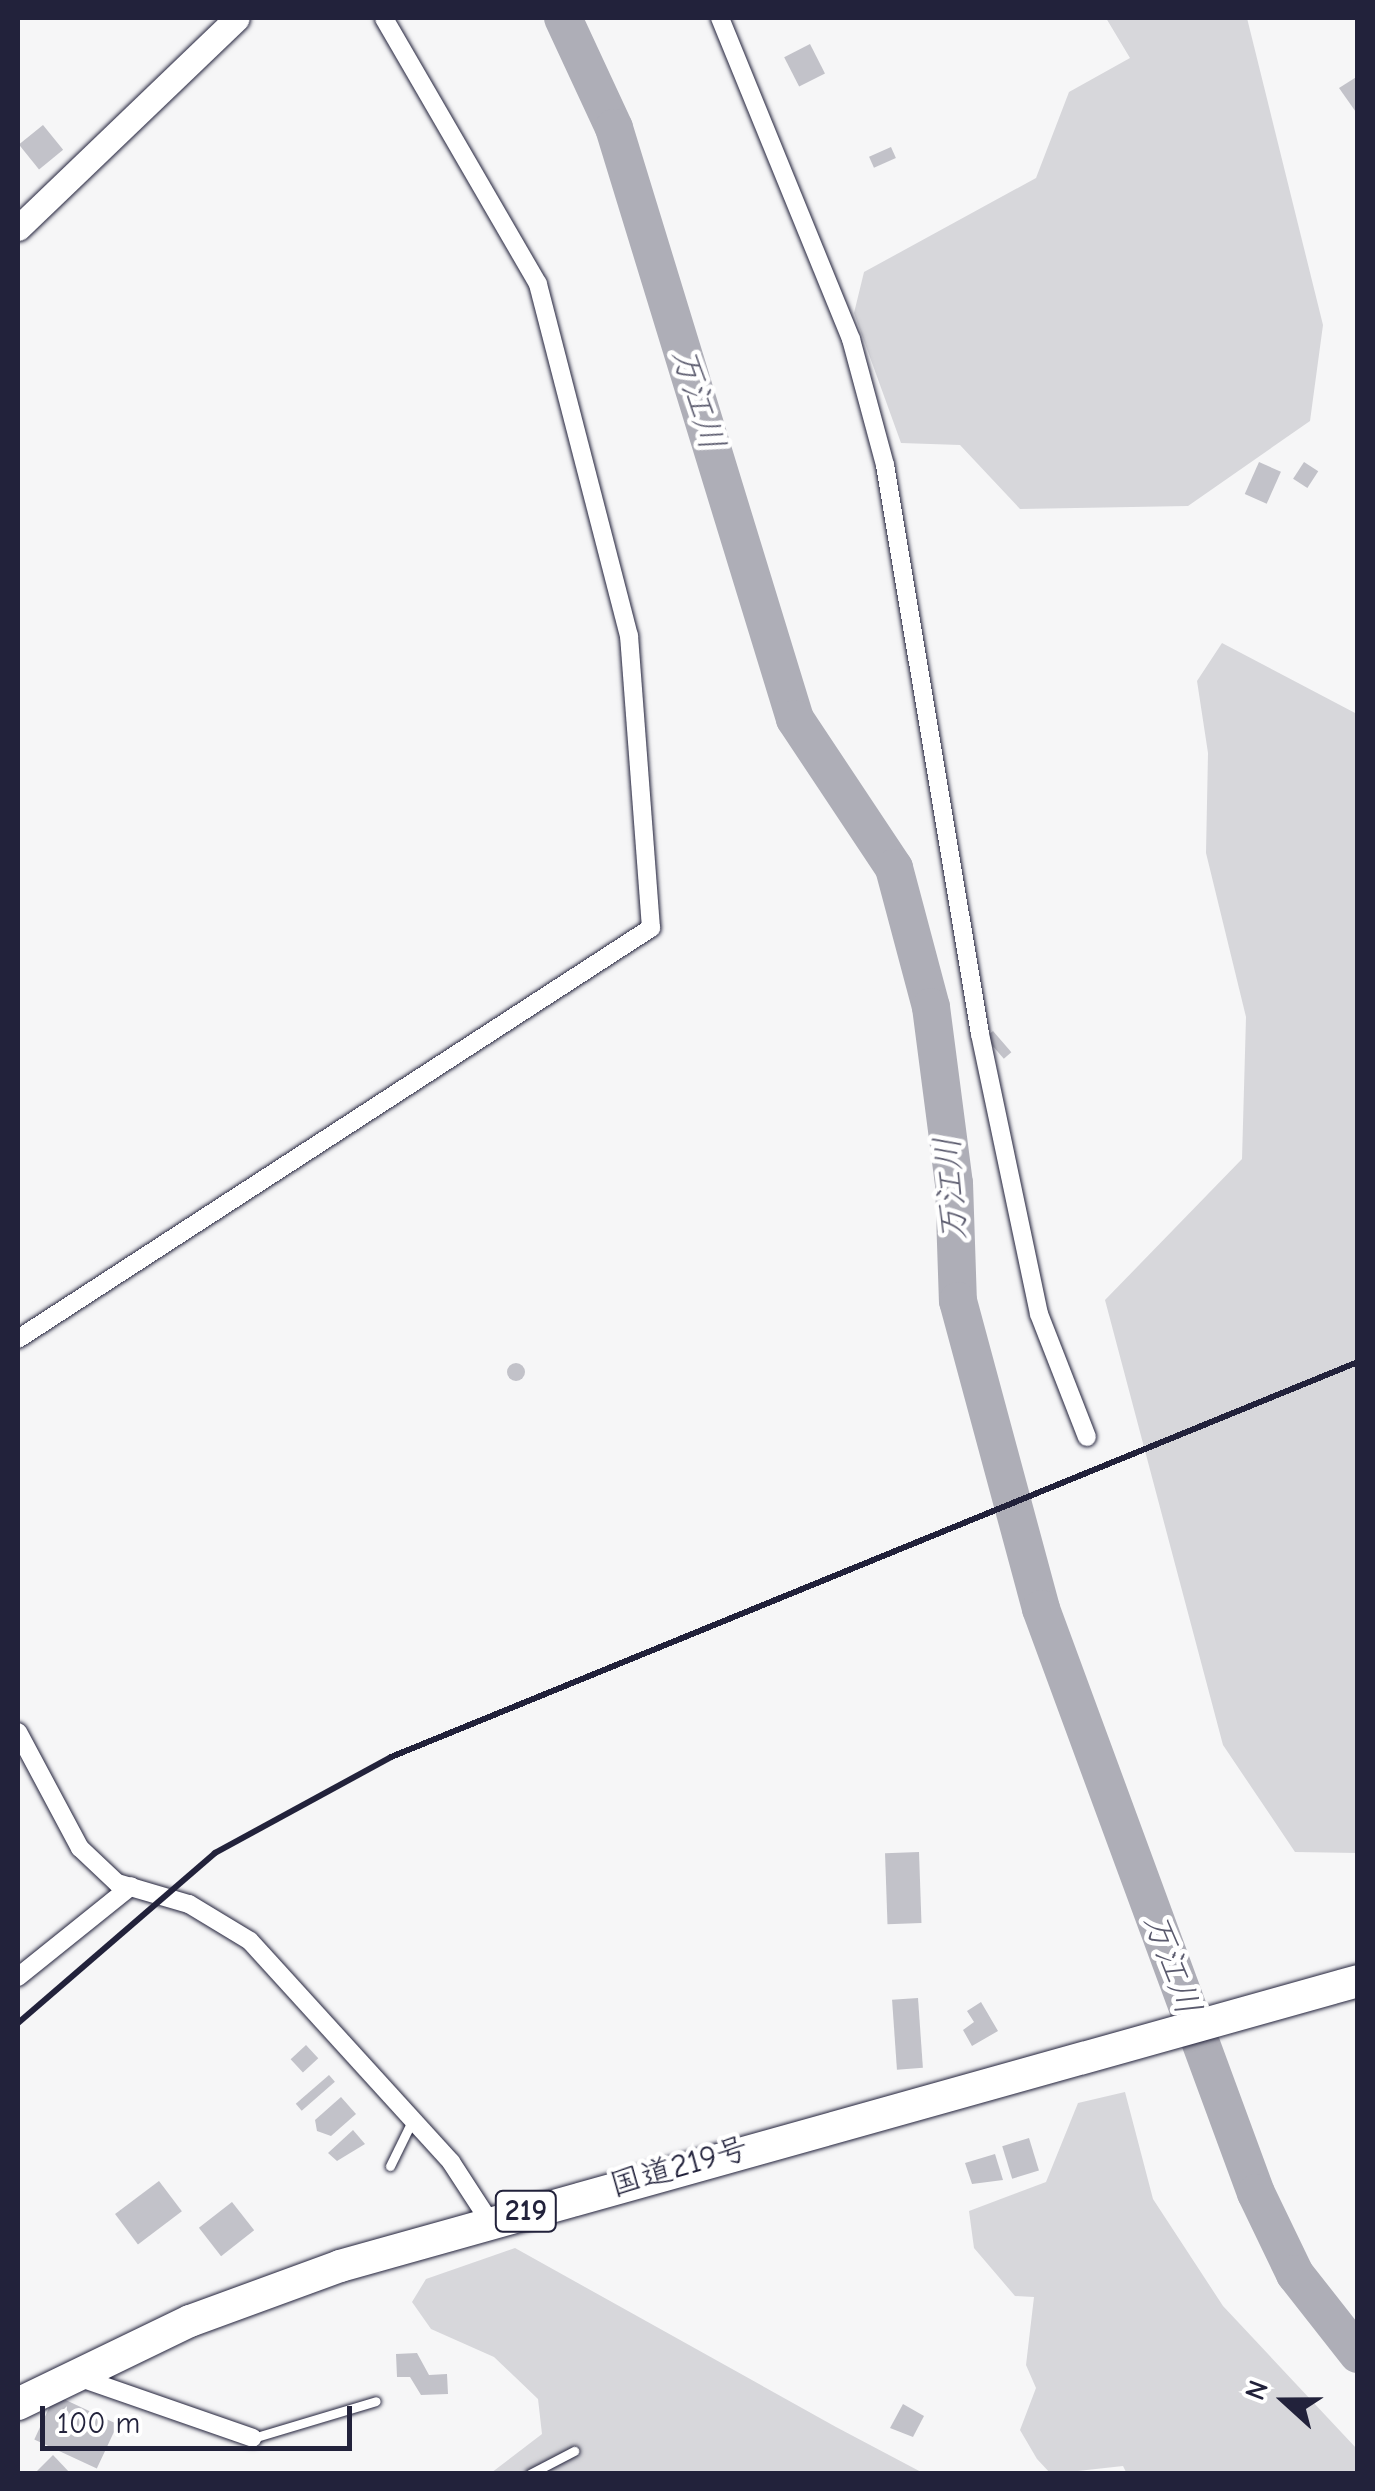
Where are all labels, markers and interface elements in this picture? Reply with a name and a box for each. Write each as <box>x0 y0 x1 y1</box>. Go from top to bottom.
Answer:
water label: 万江川 <box>663 343 733 455</box>
water label: 万江川 <box>926 1135 976 1243</box>
water label: 万江川 <box>1134 1907 1210 2021</box>
street label: 国道219号 <box>605 2129 753 2205</box>
road number: 219 <box>494 2186 558 2236</box>
north arrow <box>1235 2351 1335 2451</box>
text: N <box>1239 2376 1275 2405</box>
scale bar <box>45 2386 358 2448</box>
text: 100 m <box>57 2406 140 2441</box>

